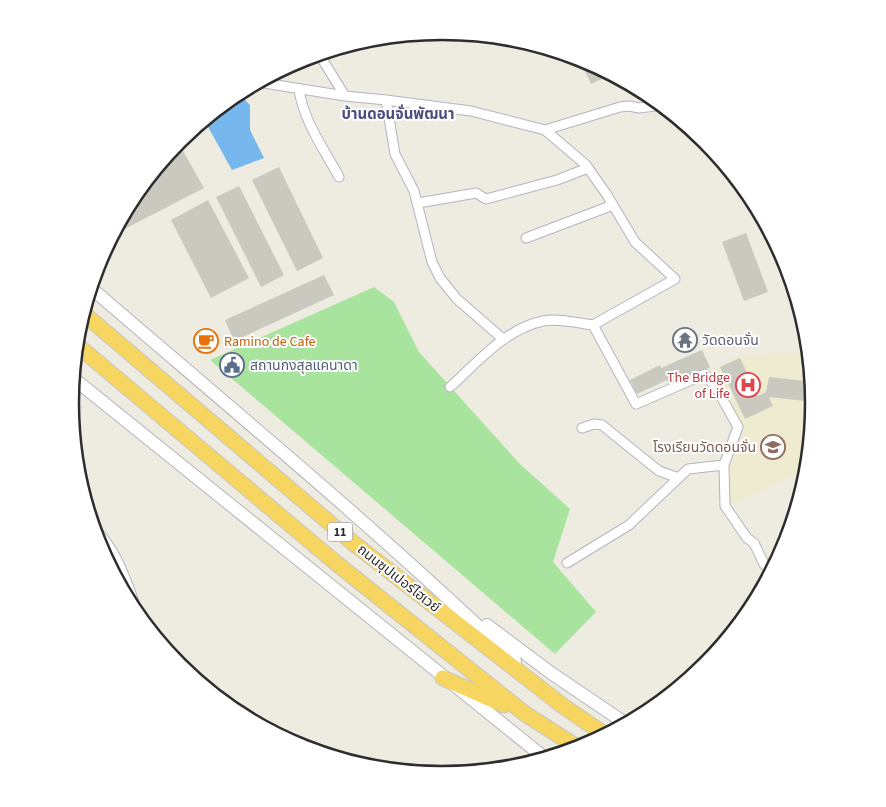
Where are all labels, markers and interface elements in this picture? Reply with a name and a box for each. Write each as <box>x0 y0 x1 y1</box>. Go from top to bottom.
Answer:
district label: บ้านดอนจั่นพัฒนา <box>341 104 455 125</box>
temple icon: วัดดอนจั่น <box>672 327 698 353</box>
cafe icon: Ramino de Cafe <box>193 328 219 354</box>
place label: วัดดอนจั่น <box>702 331 759 351</box>
place label: Ramino de Cafe <box>224 332 316 352</box>
public building icon: สถานกงสุลแคนาดา <box>219 352 245 378</box>
place label: สถานกงสุลแคนาดา <box>250 356 358 376</box>
place label: The Bridge of Life <box>667 368 730 404</box>
hospital icon: The Bridge of Life <box>735 372 761 398</box>
school or university icon: โรงเรียนวัดดอนจั่น <box>760 434 786 460</box>
place label: โรงเรียนวัดดอนจั่น <box>653 438 756 458</box>
road number: 11 <box>328 522 352 542</box>
street label: ถนนซุปเปอร์ไฮเวย์ <box>353 540 444 618</box>

